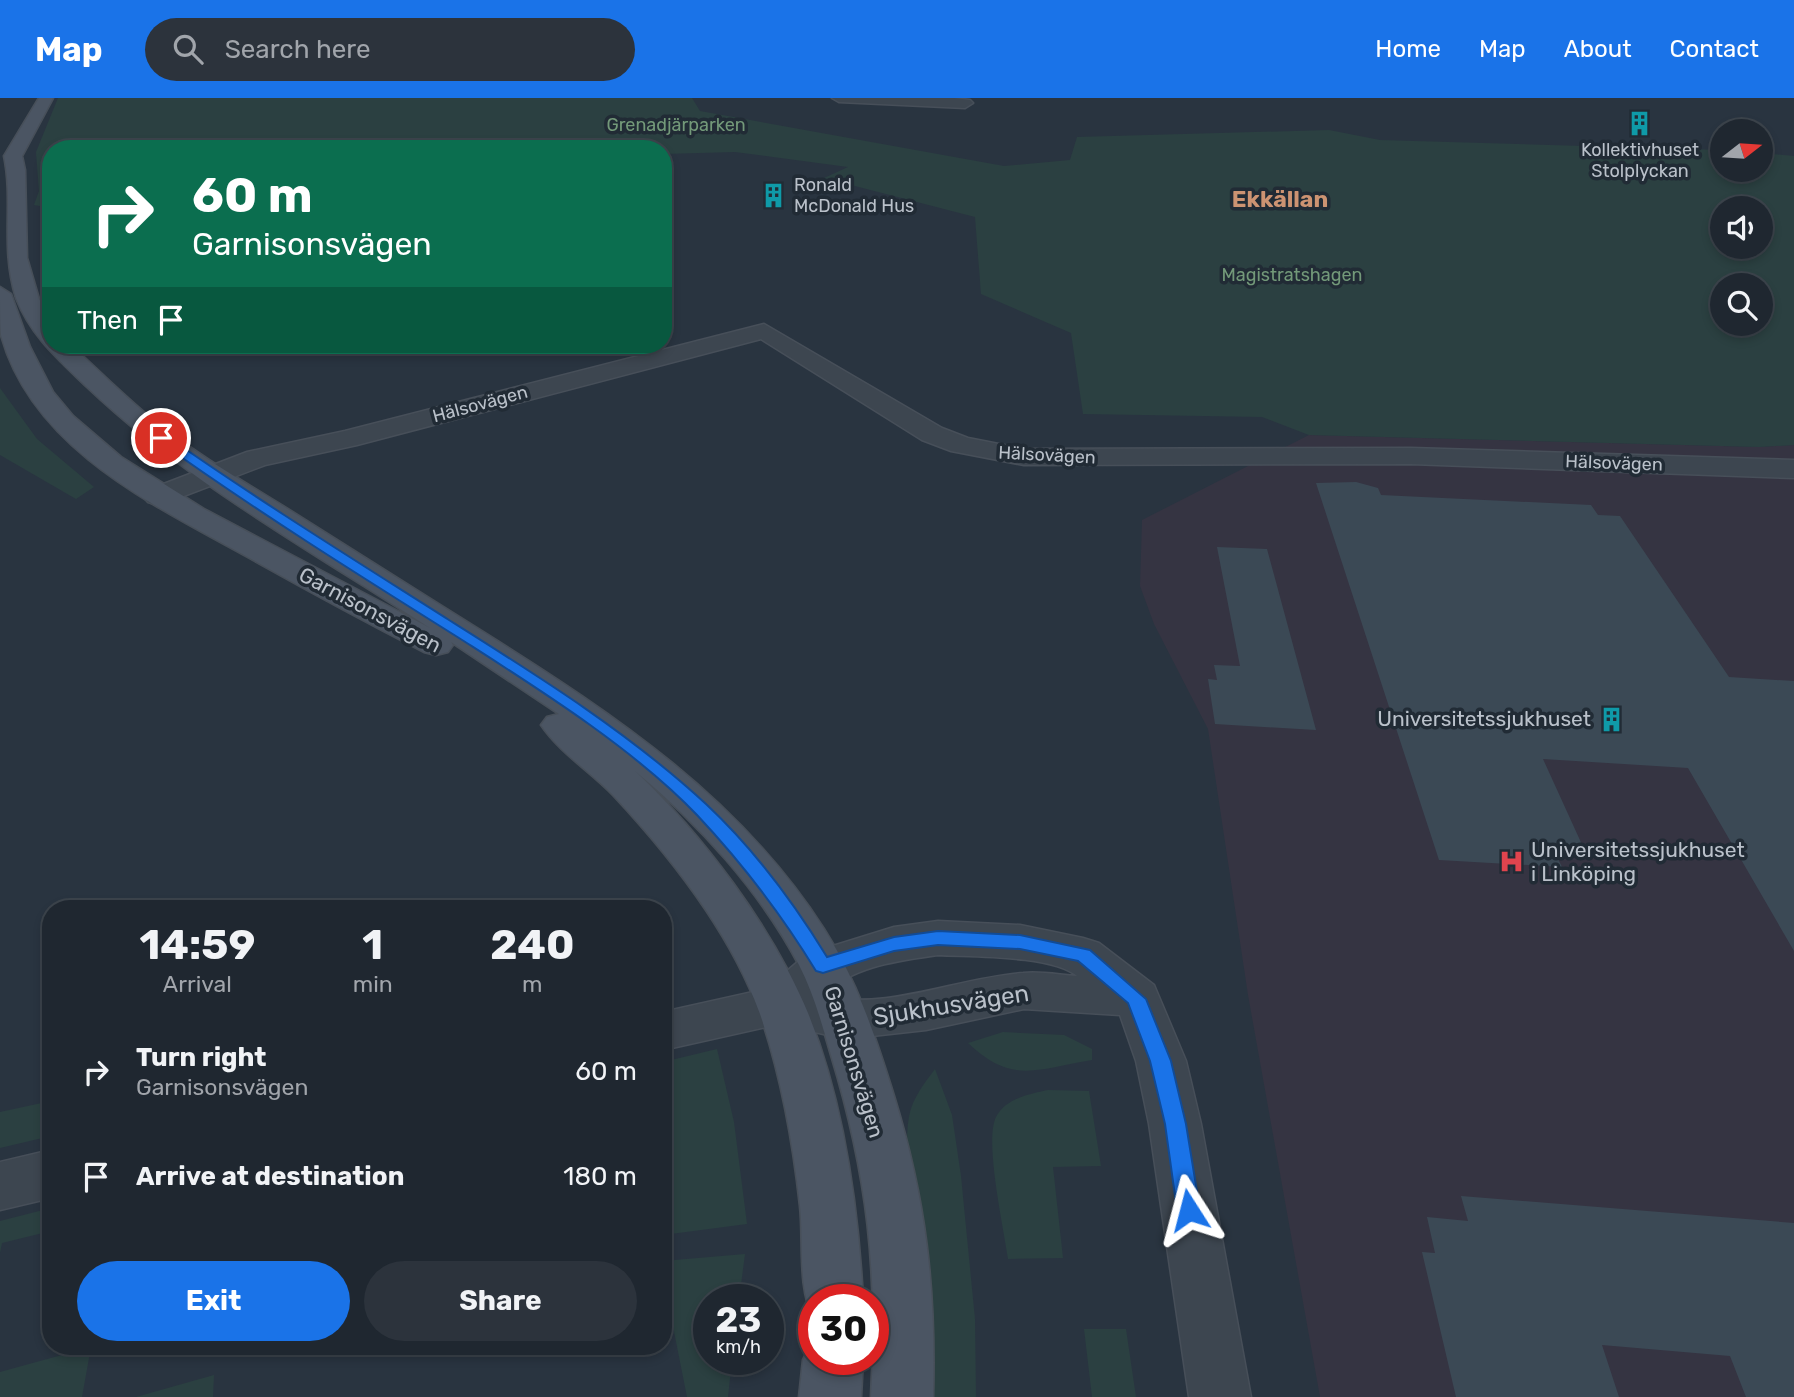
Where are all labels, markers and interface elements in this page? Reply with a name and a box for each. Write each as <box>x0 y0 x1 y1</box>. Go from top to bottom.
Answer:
search box <box>145 18 635 81</box>
text: Map <box>35 30 103 69</box>
icon: search <box>169 30 207 68</box>
text: Search here <box>225 34 370 65</box>
text: Home <box>1375 35 1441 63</box>
text: Map <box>1479 35 1526 63</box>
text: About <box>1564 35 1632 63</box>
text: Contact <box>1670 35 1759 63</box>
building icon: Kollektivhuset Stolplyckan <box>1626 109 1654 137</box>
park label: Grenadjärparken <box>606 114 746 136</box>
north arrow <box>1710 119 1773 182</box>
map controls <box>1710 119 1773 336</box>
place label: Kollektivhuset Stolplyckan <box>1581 139 1699 182</box>
text: 60 m <box>192 166 313 224</box>
icon: right <box>77 168 168 259</box>
place label: Ronald McDonald Hus <box>794 174 914 217</box>
building icon: Ronald McDonald Hus <box>760 181 788 209</box>
district label: Ekkällan <box>1232 185 1328 213</box>
button: sound <box>1710 196 1773 259</box>
text: Garnisonsvägen <box>192 225 432 263</box>
park label: Magistratshagen <box>1222 264 1362 286</box>
button: search <box>1710 273 1773 336</box>
icon: arrive <box>152 301 190 339</box>
text: Then <box>77 305 138 336</box>
street label: Hälsovägen <box>430 381 530 427</box>
pin <box>131 408 191 468</box>
icon: arrive <box>142 419 180 457</box>
street label: Hälsovägen <box>998 441 1096 469</box>
street label: Hälsovägen <box>1565 450 1663 476</box>
street label: Garnisonsvägen <box>295 562 446 658</box>
building icon: Universitetssjukhuset <box>1597 705 1625 733</box>
place label: Universitetssjukhuset <box>1377 706 1591 731</box>
place label: Universitetssjukhuset i Linköping <box>1531 837 1745 886</box>
hospital icon: Universitetssjukhuset i Linköping <box>1497 848 1525 876</box>
text: 14:59 <box>139 920 255 970</box>
text: 1 <box>362 920 383 970</box>
text: 240 <box>490 920 575 970</box>
text: Arrival <box>163 970 232 998</box>
text: min <box>353 970 393 998</box>
text: m <box>522 970 543 998</box>
street label: Sjukhusvägen <box>871 979 1031 1031</box>
street label: Garnisonsvägen <box>820 983 889 1141</box>
text: Turn right <box>136 1042 266 1073</box>
icon: right <box>77 1053 115 1091</box>
text: 60 m <box>575 1056 637 1087</box>
text: Garnisonsvägen <box>136 1073 308 1101</box>
icon: arrive <box>77 1158 115 1196</box>
text: Arrive at destination <box>136 1161 404 1192</box>
text: 180 m <box>563 1161 637 1192</box>
position arrow <box>1152 1173 1226 1247</box>
button: Exit <box>77 1261 350 1341</box>
button: Share <box>364 1261 637 1341</box>
speed limit sign: 30 <box>798 1284 889 1375</box>
text: 23 <box>716 1299 761 1341</box>
text: km/h <box>716 1336 761 1358</box>

